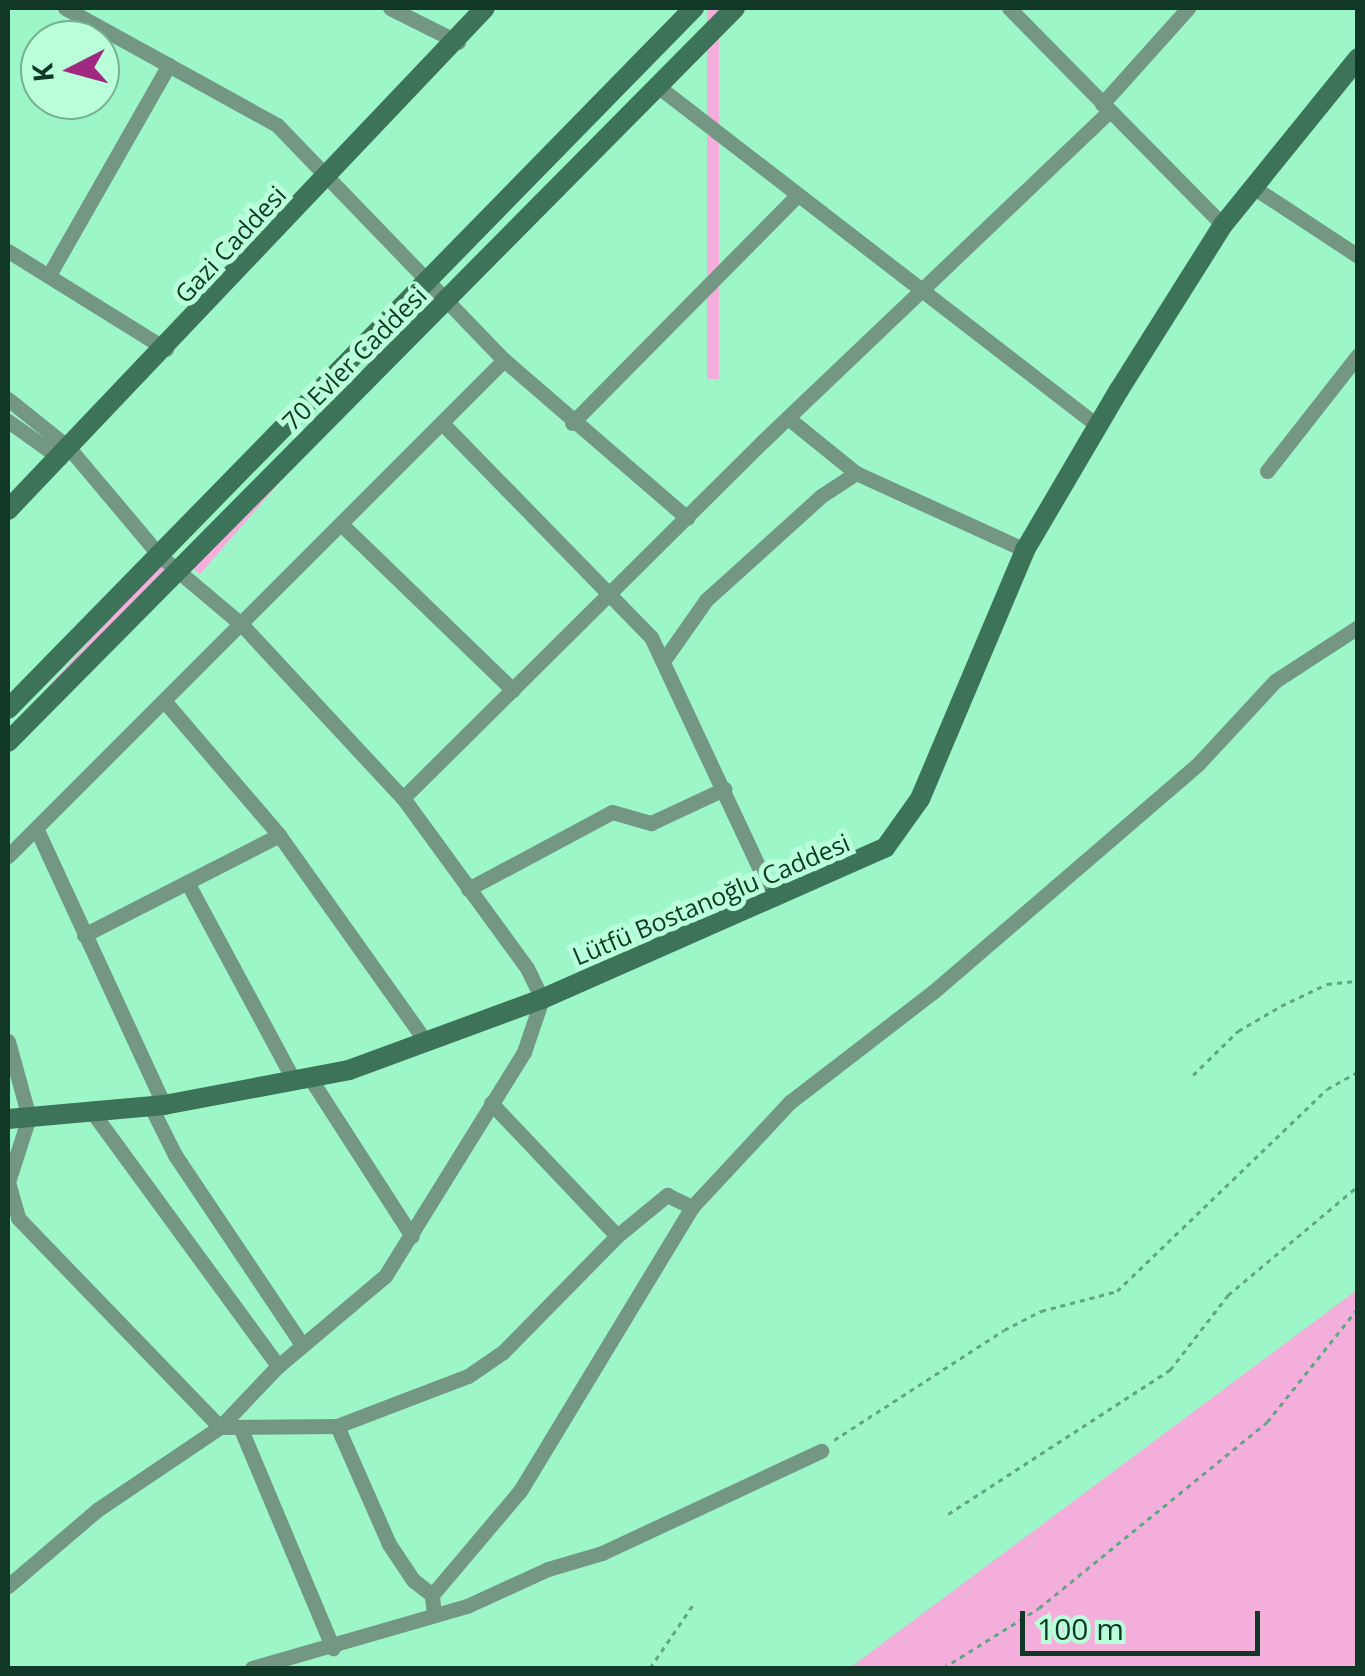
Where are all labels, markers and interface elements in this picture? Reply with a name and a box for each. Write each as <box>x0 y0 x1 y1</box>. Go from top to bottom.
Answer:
north arrow <box>20 20 120 120</box>
text: K <box>22 62 62 84</box>
street label: Gazi Caddesi <box>168 179 292 309</box>
street label: 70 Evler Caddesi <box>276 280 432 436</box>
street label: Lütfü Bostanoğlu Caddesi <box>568 827 854 971</box>
scale bar <box>1025 1591 1265 1653</box>
text: 100 m <box>1037 1608 1124 1649</box>

